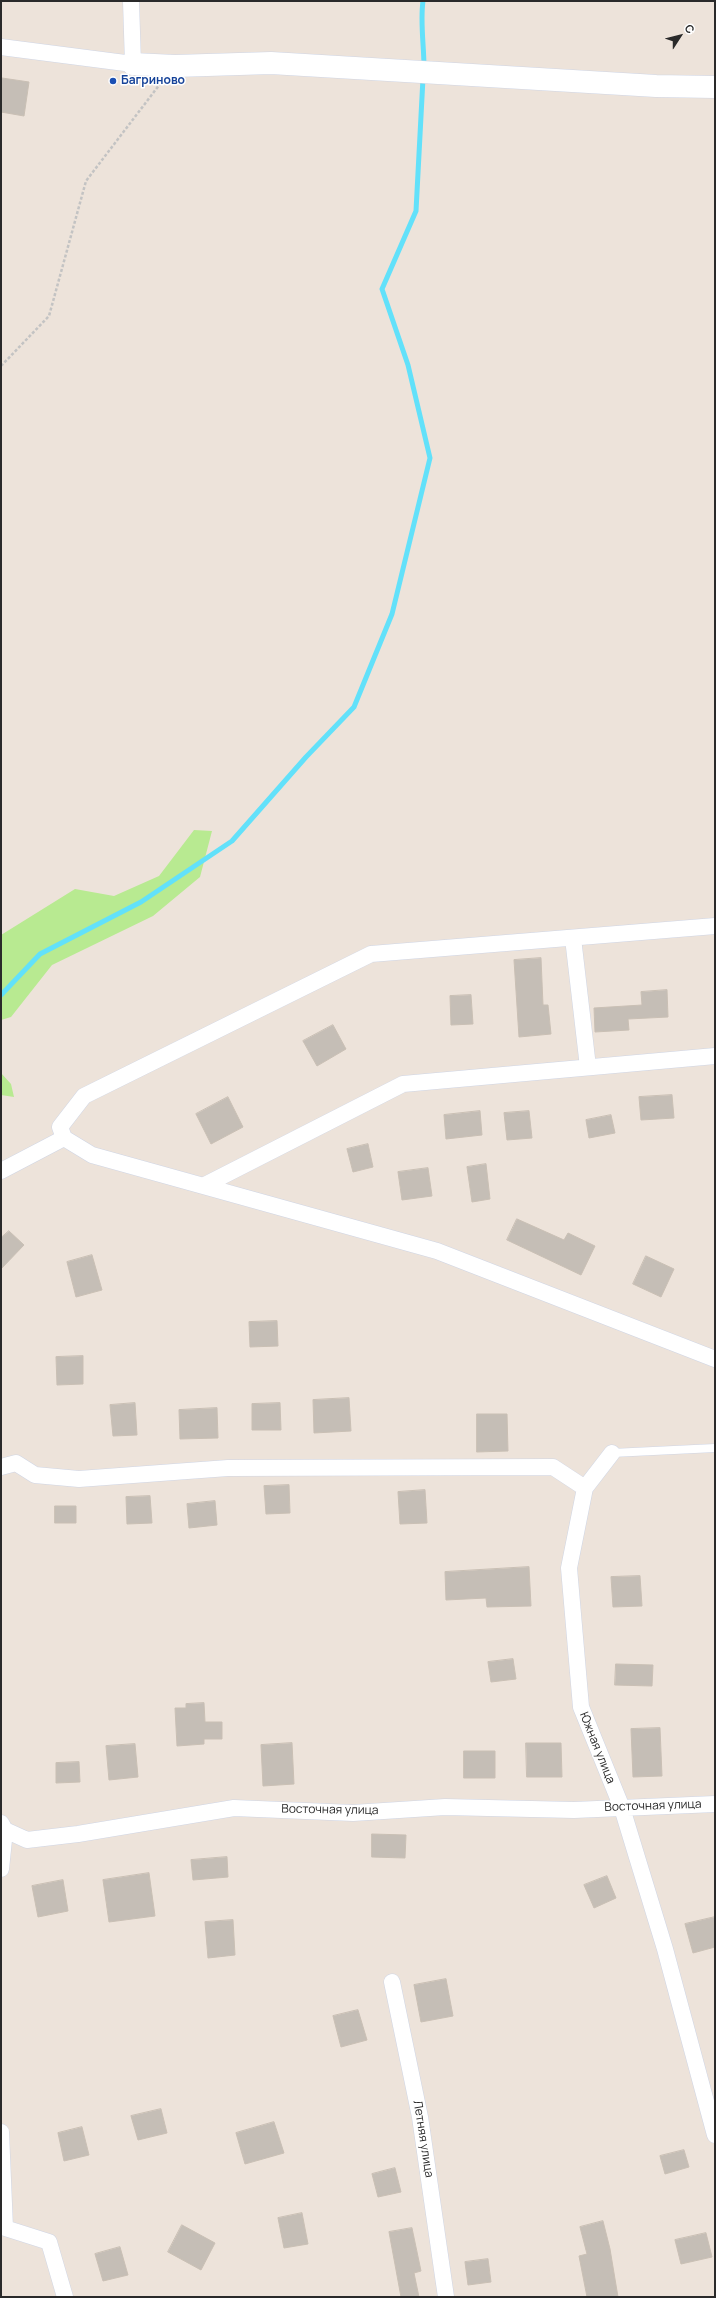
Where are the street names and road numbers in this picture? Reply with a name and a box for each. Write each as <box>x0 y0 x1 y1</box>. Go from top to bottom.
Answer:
street label: Южная улица <box>576 1710 618 1786</box>
street label: Восточная улица <box>604 1797 702 1815</box>
street label: Восточная улица <box>281 1802 379 1818</box>
street label: Летняя улица <box>410 2099 436 2179</box>

